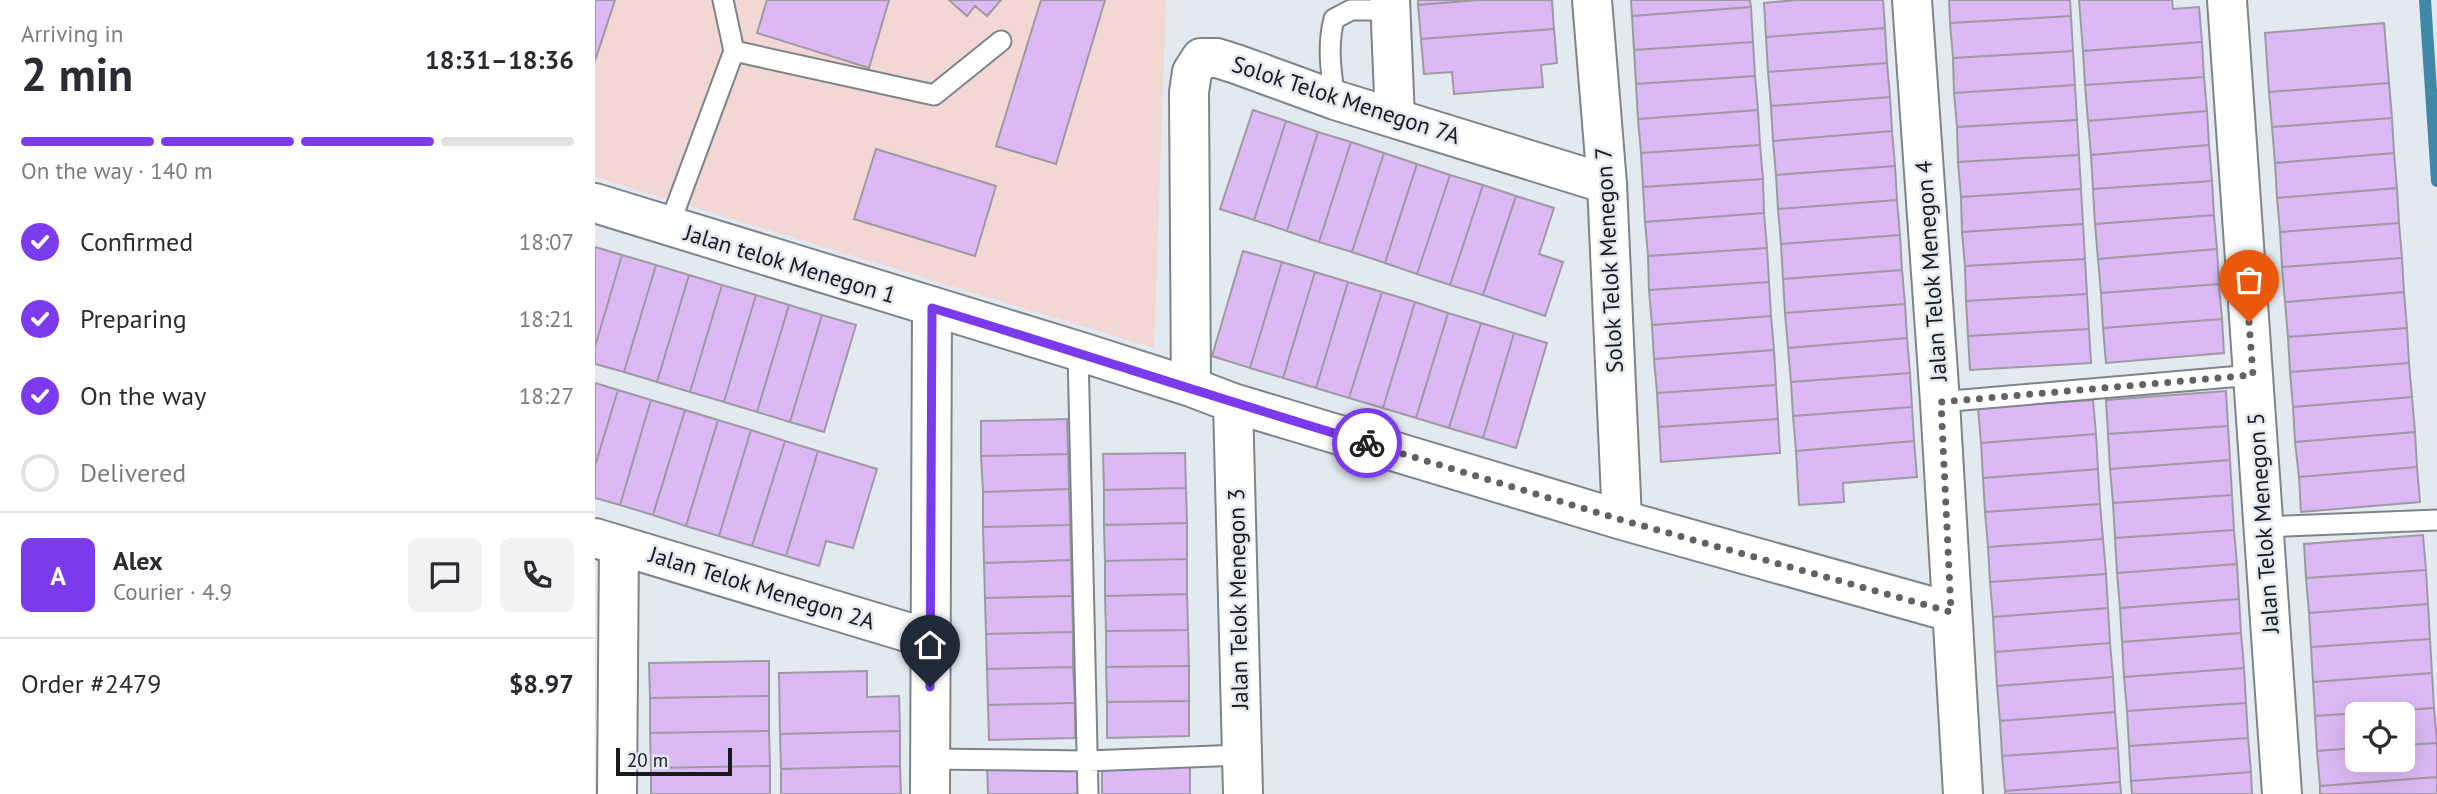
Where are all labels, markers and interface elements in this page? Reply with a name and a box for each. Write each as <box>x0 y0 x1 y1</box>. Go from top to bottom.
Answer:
text: Arriving in <box>21 19 123 48</box>
text: 18:31–18:36 <box>425 43 574 76</box>
text: 2 min <box>21 44 133 104</box>
street label: Solok Telok Menegon 7A <box>1228 49 1464 150</box>
street label: Solok Telok Menegon 7 <box>1588 146 1629 374</box>
text: On the way · 140 m <box>21 156 213 185</box>
street label: Jalan Telok Menegon 4 <box>1908 159 1953 383</box>
street label: Jalan telok Menegon 1 <box>680 217 899 309</box>
icon: check <box>21 223 59 261</box>
text: Confirmed <box>80 225 193 258</box>
text: 18:07 <box>519 227 574 256</box>
pin <box>2219 250 2279 322</box>
icon: bag <box>2230 261 2268 299</box>
icon: check <box>21 300 59 338</box>
text: Preparing <box>80 302 187 335</box>
text: 18:21 <box>519 304 574 333</box>
icon: check <box>21 377 59 415</box>
text: On the way <box>80 379 206 412</box>
text: 18:27 <box>519 381 574 410</box>
courier <box>1332 408 1402 478</box>
street label: Jalan Telok Menegon 5 <box>2240 412 2285 635</box>
icon: bike <box>1348 424 1386 462</box>
text: Delivered <box>80 456 186 489</box>
street label: Jalan Telok Menegon 3 <box>1221 488 1254 711</box>
button: chat <box>408 538 482 612</box>
button: phone <box>500 538 574 612</box>
street label: Jalan Telok Menegon 2A <box>645 539 879 636</box>
text: Alex <box>113 544 163 577</box>
text: A <box>50 559 66 592</box>
text: Courier · 4.9 <box>113 577 232 606</box>
pin <box>900 615 960 687</box>
icon: home <box>911 626 949 664</box>
text: Order #2479 <box>21 667 161 700</box>
text: $8.97 <box>509 667 574 700</box>
map controls <box>2345 702 2415 772</box>
button: locate <box>2345 702 2415 772</box>
scale bar <box>616 745 731 777</box>
text: 20 m <box>627 748 668 772</box>

